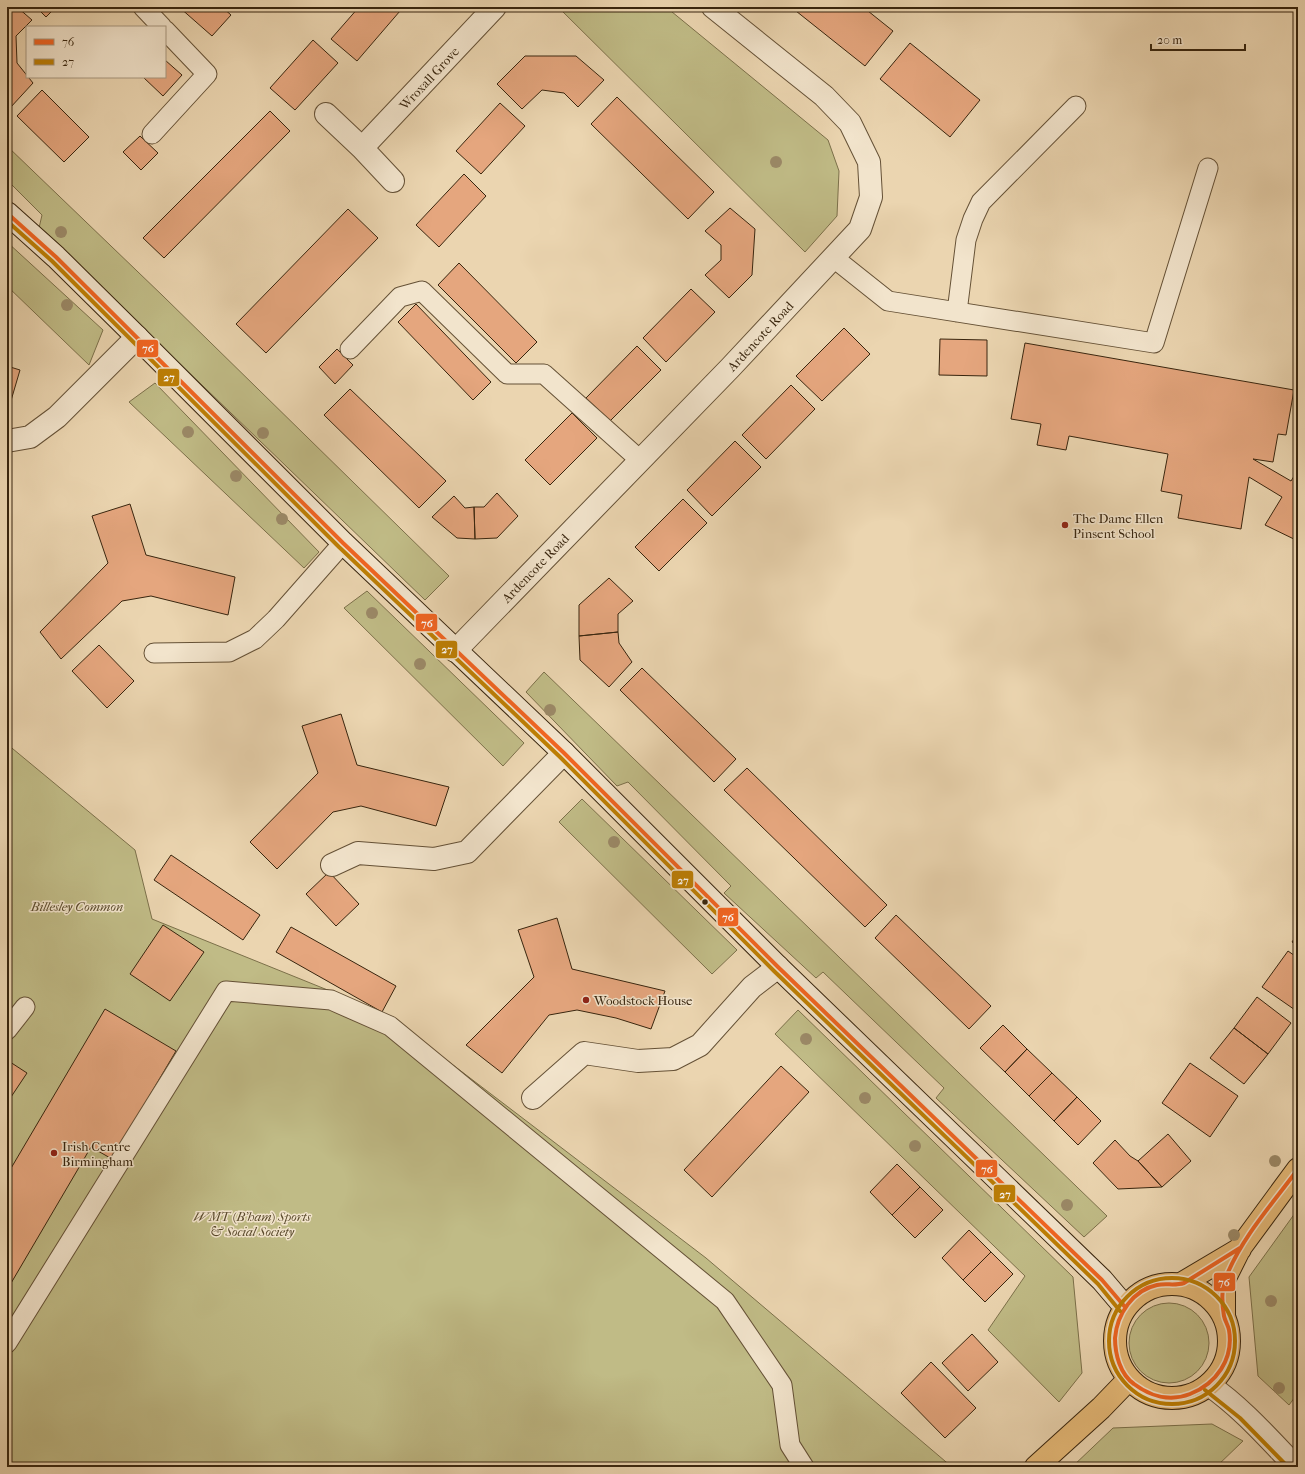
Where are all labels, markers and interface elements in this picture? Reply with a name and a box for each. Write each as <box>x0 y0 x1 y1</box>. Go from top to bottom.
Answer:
legend <box>26 26 166 78</box>
scale bar <box>1151 26 1245 52</box>
text: 20 m <box>1157 33 1182 47</box>
text: 76 <box>62 35 75 49</box>
street label: Wroxall Grove <box>396 43 463 114</box>
text: 27 <box>62 55 74 69</box>
street label: Ardencote Road <box>724 298 797 375</box>
line badge: 76 <box>136 339 159 358</box>
text: 76 <box>141 342 155 355</box>
line badge: 27 <box>157 368 180 387</box>
text: 27 <box>164 371 175 384</box>
place label: The Dame Ellen Pinsent School <box>1073 511 1164 541</box>
marker: The Dame Ellen Pinsent School <box>1060 520 1070 530</box>
street label: Ardencote Road <box>498 530 573 607</box>
line badge: 76 <box>415 613 438 632</box>
text: 76 <box>420 617 434 630</box>
line badge: 27 <box>435 640 458 659</box>
text: 27 <box>442 643 453 656</box>
line badge: 27 <box>671 870 694 889</box>
text: 27 <box>678 874 689 887</box>
unlabelled marker <box>700 897 710 907</box>
park label: Billesley Common <box>30 899 123 914</box>
line badge: 76 <box>717 907 739 927</box>
text: 76 <box>721 911 735 924</box>
place label: Woodstock House <box>593 993 693 1008</box>
marker: Woodstock House <box>581 995 591 1005</box>
place label: Irish Centre Birmingham <box>62 1139 133 1169</box>
marker: Irish Centre Birmingham <box>49 1148 59 1158</box>
line badge: 76 <box>975 1159 998 1178</box>
text: 76 <box>980 1163 994 1176</box>
line badge: 27 <box>993 1184 1016 1203</box>
text: 27 <box>1000 1188 1011 1201</box>
park label: WMT (B'ham) Sports & Social Society <box>193 1209 312 1239</box>
line badge: 76 <box>1213 1272 1236 1292</box>
text: 76 <box>1217 1276 1231 1289</box>

